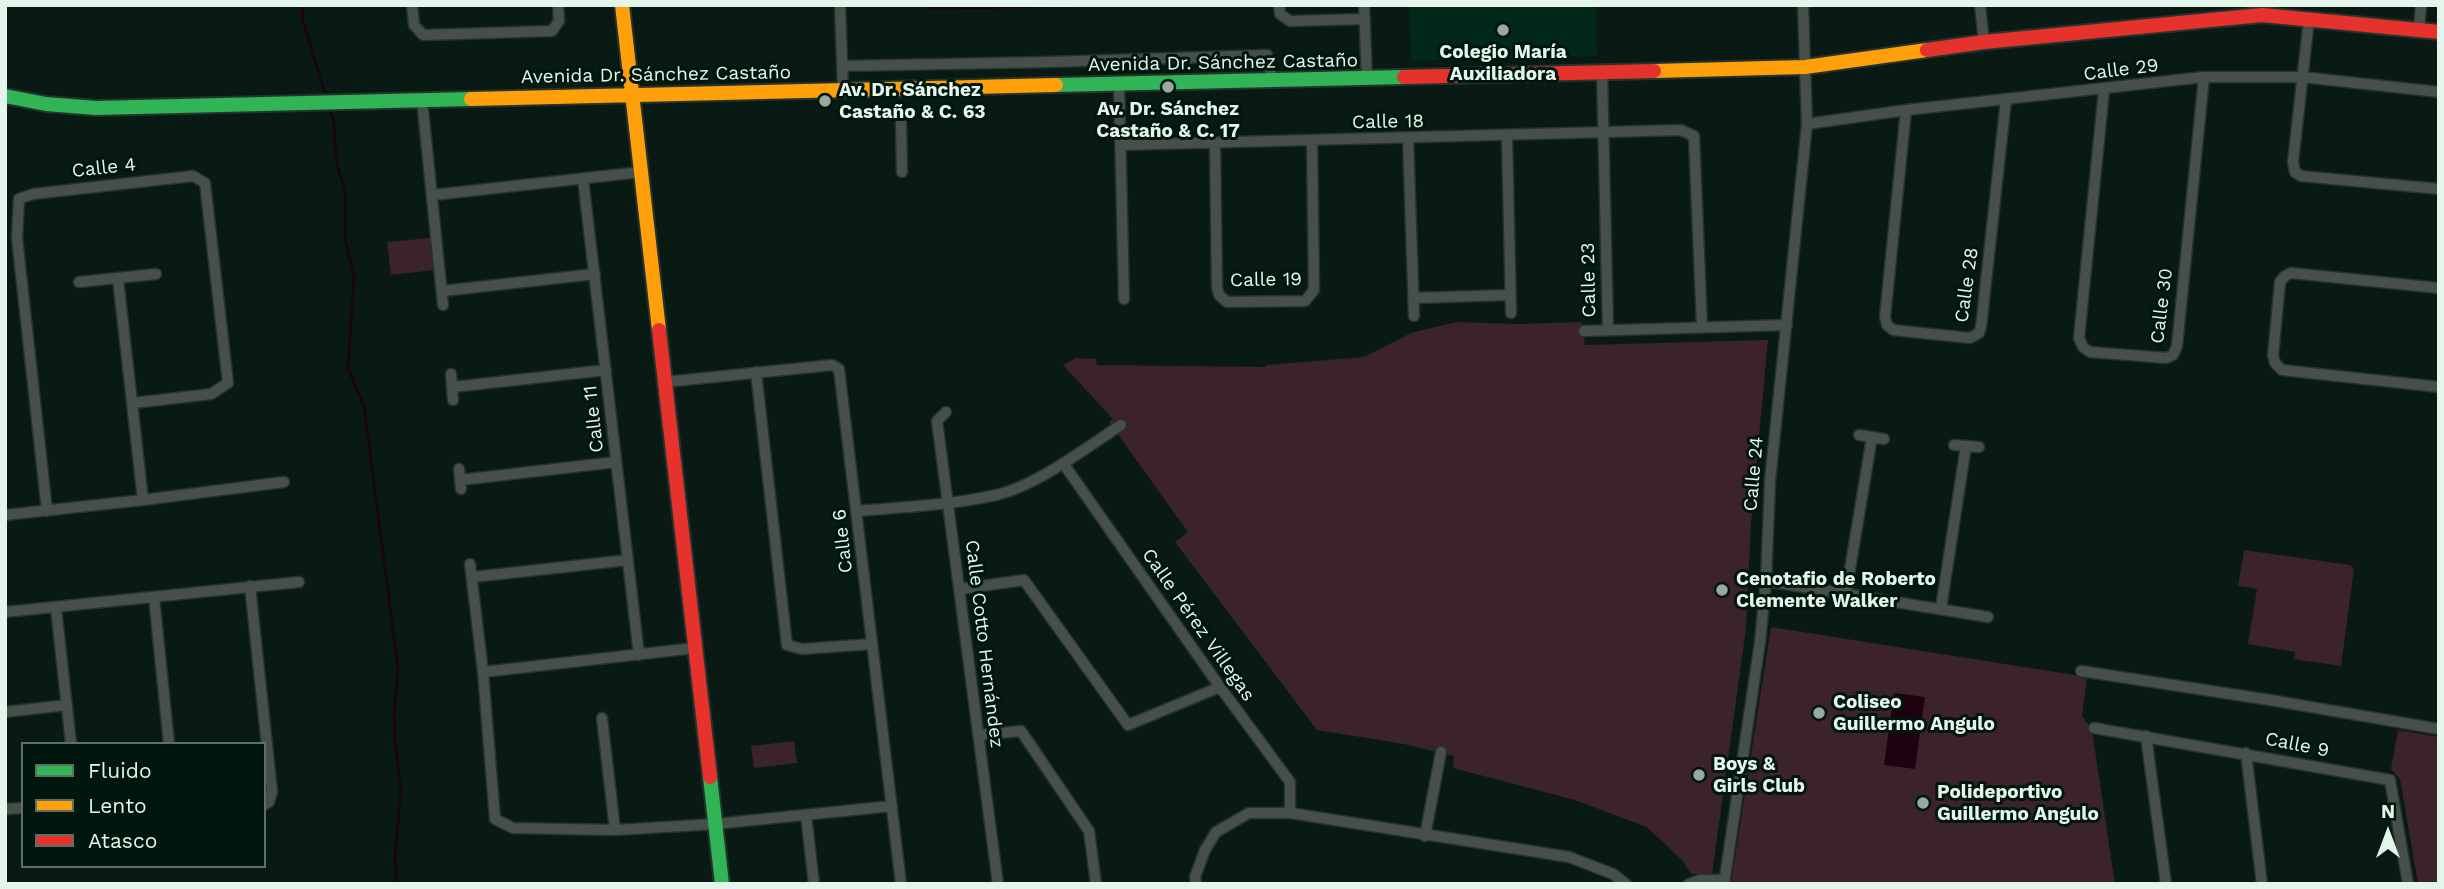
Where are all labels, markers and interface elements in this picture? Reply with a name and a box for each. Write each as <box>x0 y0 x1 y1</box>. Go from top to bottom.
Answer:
marker: Colegio María Auxiliadora <box>1495 22 1511 38</box>
place label: Colegio María Auxiliadora <box>1439 41 1567 85</box>
street label: Avenida Dr. Sánchez Castaño <box>1088 49 1358 77</box>
street label: Calle 29 <box>2082 54 2160 86</box>
street label: Avenida Dr. Sánchez Castaño <box>521 61 791 89</box>
place label: Av. Dr. Sánchez Castaño & C. 63 <box>839 79 986 123</box>
marker: Av. Dr. Sánchez Castaño & C. 17 <box>1160 79 1176 95</box>
marker: Av. Dr. Sánchez Castaño & C. 63 <box>817 93 833 109</box>
place label: Av. Dr. Sánchez Castaño & C. 17 <box>1096 98 1240 142</box>
street label: Calle 18 <box>1352 110 1424 134</box>
street label: Calle 4 <box>71 153 137 183</box>
street label: Calle 23 <box>1577 242 1601 318</box>
street label: Calle 28 <box>1950 246 1984 324</box>
street label: Calle 30 <box>2146 267 2178 345</box>
street label: Calle 19 <box>1230 268 1302 292</box>
street label: Calle 11 <box>579 384 609 454</box>
street label: Calle 24 <box>1739 436 1769 512</box>
street label: Calle 6 <box>828 508 858 574</box>
street label: Calle Cotto Hernández <box>960 539 1008 749</box>
street label: Calle Pérez Villegas <box>1137 544 1259 706</box>
place label: Cenotafio de Roberto Clemente Walker <box>1736 568 1936 612</box>
marker: Cenotafio de Roberto Clemente Walker <box>1714 582 1730 598</box>
place label: Coliseo Guillermo Angulo <box>1833 691 1995 735</box>
marker: Coliseo Guillermo Angulo <box>1811 705 1827 721</box>
street label: Calle 9 <box>2263 728 2331 762</box>
legend <box>21 742 266 868</box>
place label: Boys & Girls Club <box>1713 753 1805 797</box>
text: Fluido <box>88 758 152 783</box>
marker: Boys & Girls Club <box>1691 767 1707 783</box>
place label: Polideportivo Guillermo Angulo <box>1937 781 2099 825</box>
text: Lento <box>88 793 147 818</box>
marker: Polideportivo Guillermo Angulo <box>1915 795 1931 811</box>
north arrow <box>2353 798 2423 868</box>
text: N <box>2381 800 2395 823</box>
text: Atasco <box>88 828 157 853</box>

